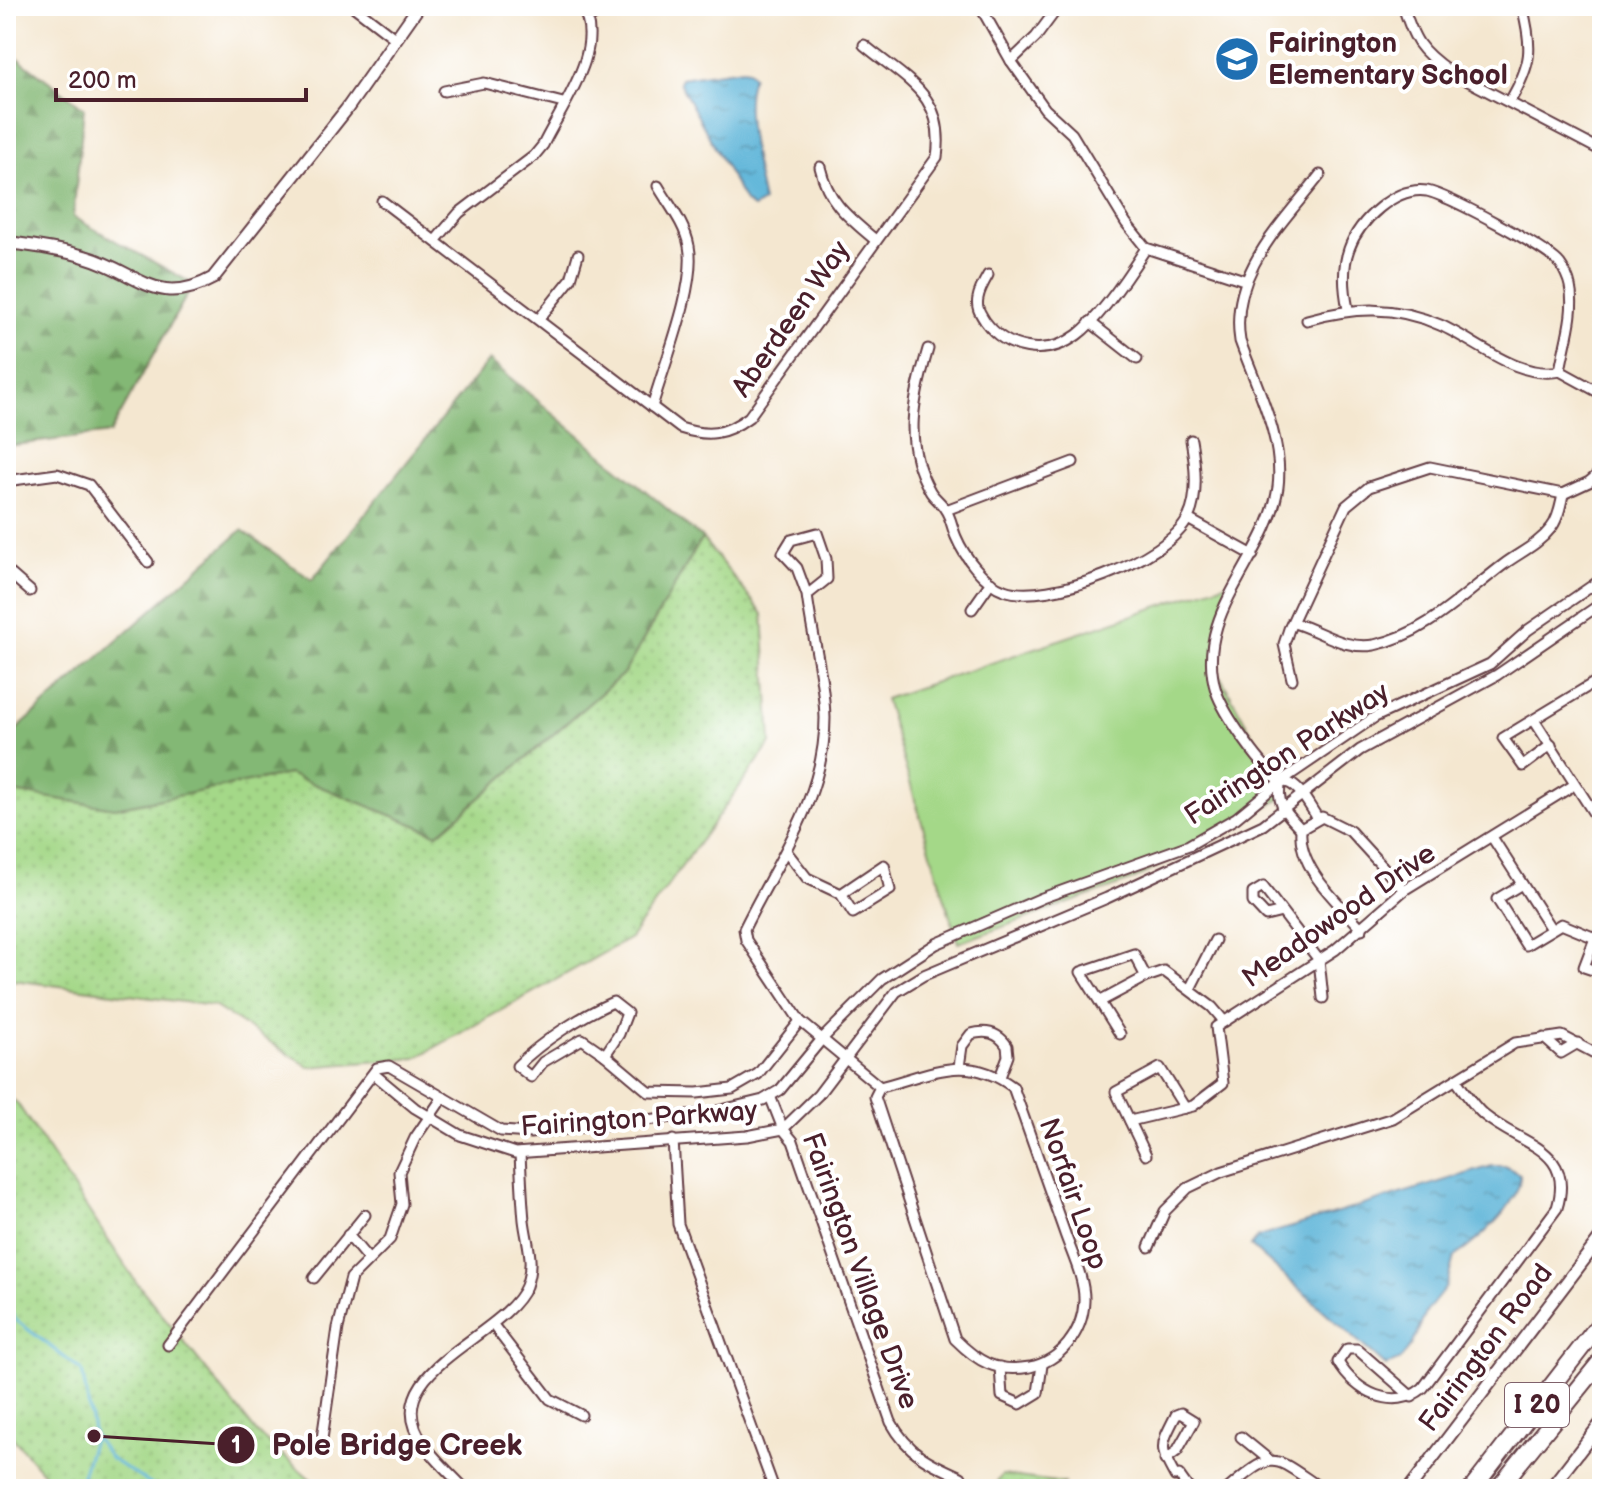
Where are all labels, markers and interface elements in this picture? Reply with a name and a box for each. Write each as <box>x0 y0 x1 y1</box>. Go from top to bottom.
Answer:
place label: Fairington Elementary School <box>1268 27 1508 92</box>
school or university icon: Fairington Elementary School <box>1213 35 1261 83</box>
scale bar <box>56 52 306 102</box>
text: 200 m <box>68 66 137 95</box>
street label: Aberdeen Way <box>725 234 857 403</box>
street label: Fairington Parkway <box>1179 675 1396 832</box>
street label: Meadowood Drive <box>1236 837 1442 995</box>
street label: Fairington Parkway <box>520 1094 759 1144</box>
street label: Norfair Loop <box>1032 1114 1114 1274</box>
street label: Fairington Village Drive <box>795 1129 925 1413</box>
street label: Fairington Road <box>1412 1258 1560 1438</box>
road number: I 20 <box>1505 1383 1569 1427</box>
callout: Pole Bridge Creek <box>216 1418 538 1472</box>
text: Pole Bridge Creek <box>272 1428 523 1464</box>
text: 1 <box>231 1431 241 1460</box>

